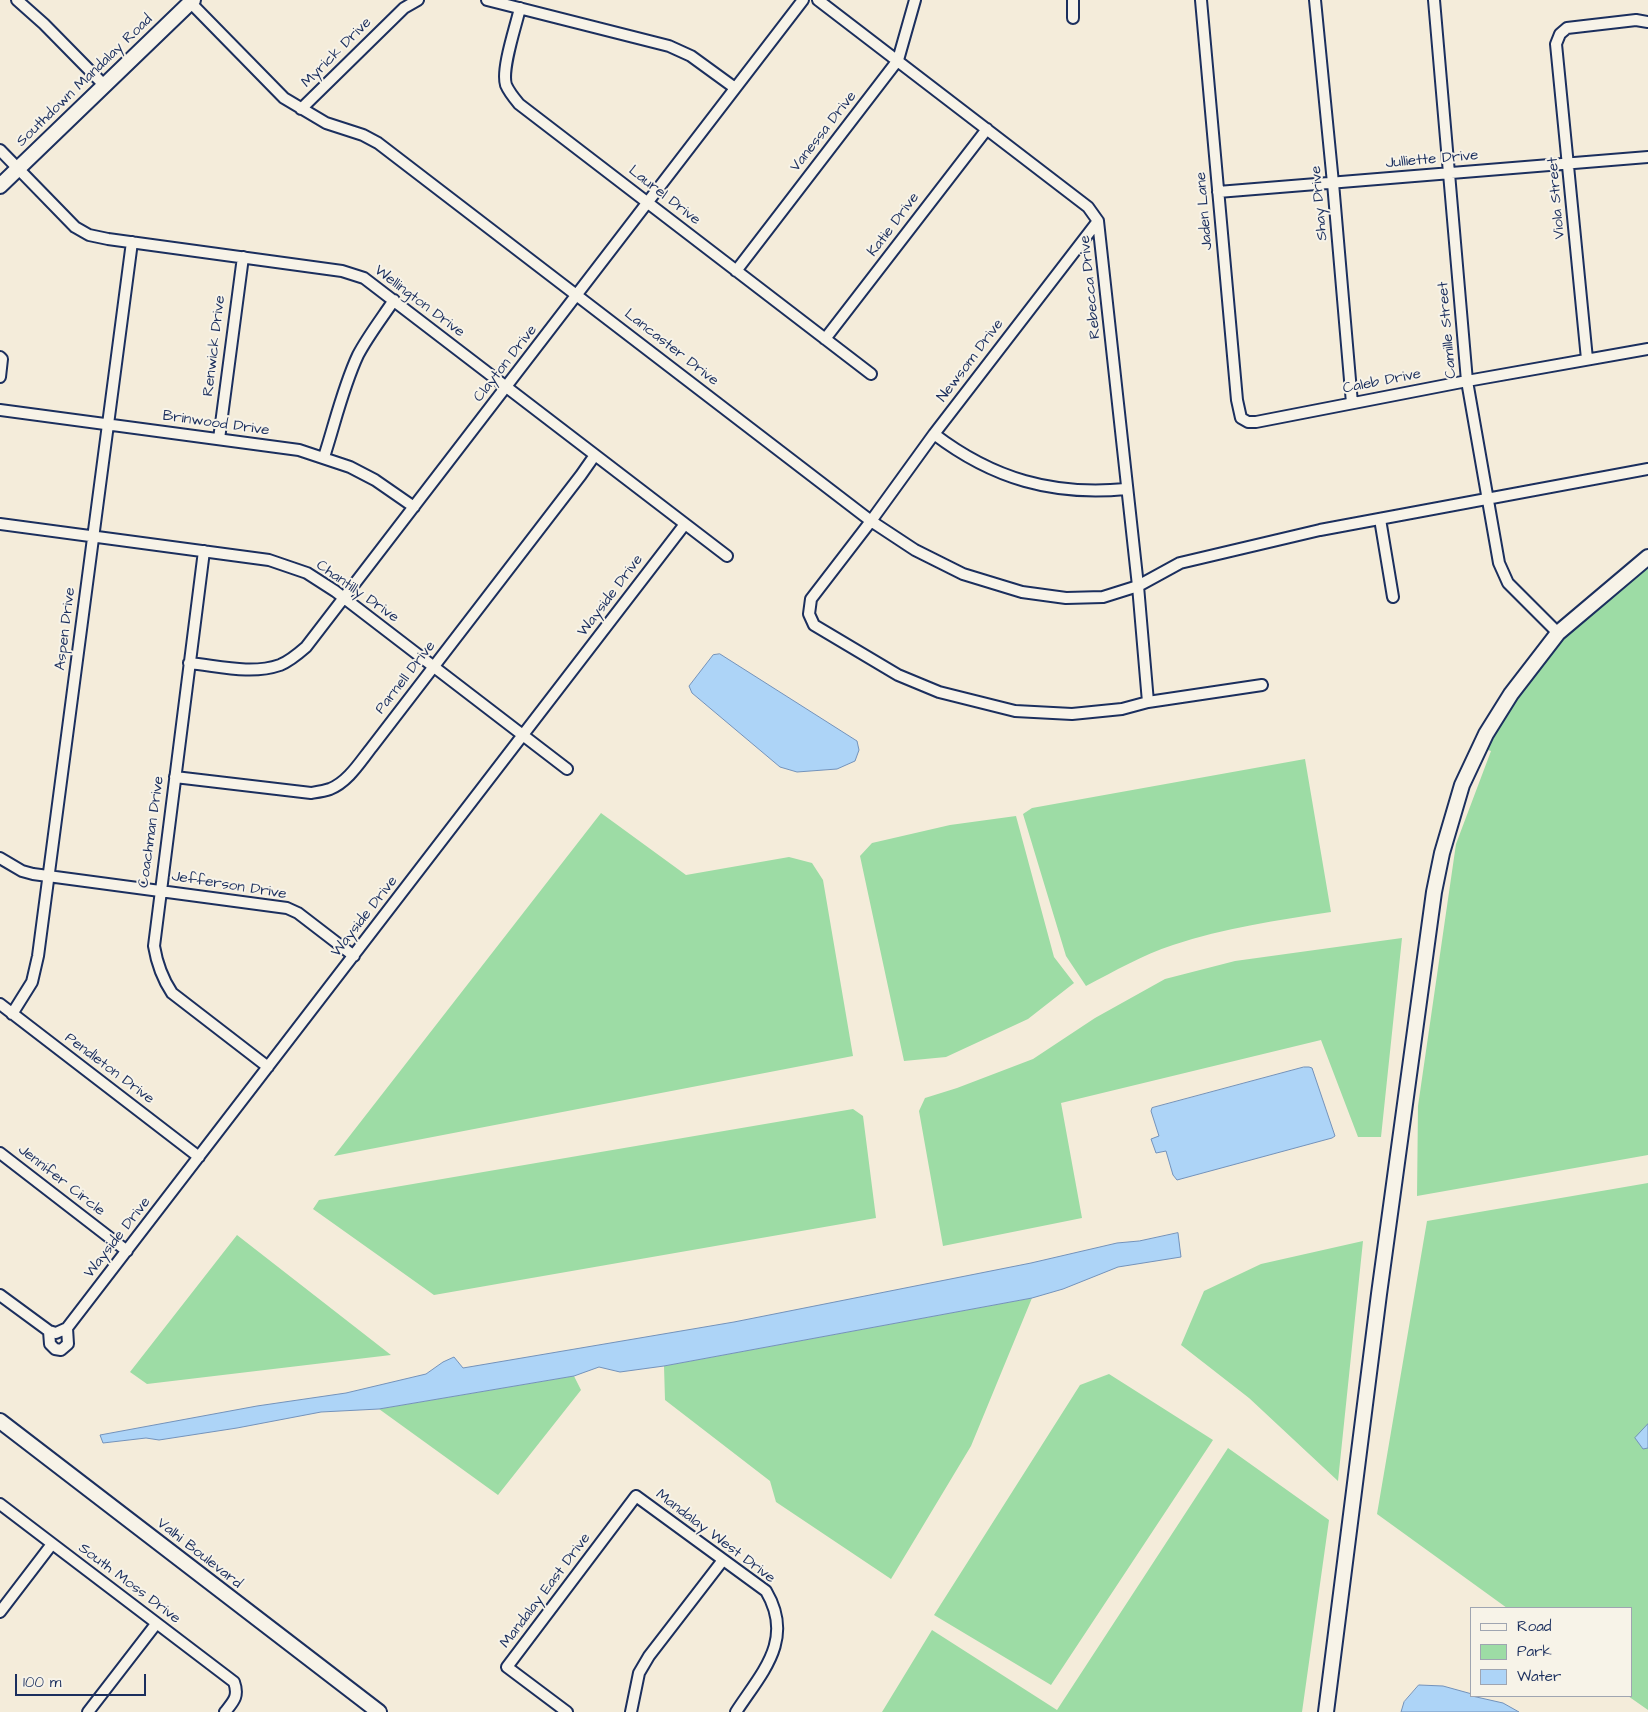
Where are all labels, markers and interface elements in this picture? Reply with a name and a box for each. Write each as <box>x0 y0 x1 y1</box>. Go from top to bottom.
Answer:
street label: Southdown Mandalay Road <box>13 11 157 151</box>
street label: Myrick Drive <box>298 14 376 92</box>
street label: Vanessa Drive <box>787 88 861 176</box>
street label: Julliette Drive <box>1385 147 1479 173</box>
street label: Viola Street <box>1544 156 1570 240</box>
street label: Laurel Drive <box>624 162 704 230</box>
street label: Shay Drive <box>1308 165 1332 241</box>
street label: Jaden Lane <box>1193 171 1217 251</box>
street label: Katie Drive <box>864 190 924 260</box>
street label: Rebecca Drive <box>1077 234 1105 340</box>
street label: Wellington Drive <box>370 262 468 342</box>
street label: Camille Street <box>1435 281 1461 379</box>
street label: Renwick Drive <box>200 294 230 398</box>
street label: Lancaster Drive <box>620 306 722 390</box>
street label: Newsom Drive <box>934 316 1008 406</box>
street label: Clayton Drive <box>470 322 542 406</box>
street label: Caleb Drive <box>1341 366 1423 398</box>
street label: Brinwood Drive <box>161 408 271 440</box>
street label: Wayside Drive <box>574 552 648 640</box>
street label: Chantilly Drive <box>312 557 402 627</box>
street label: Aspen Drive <box>52 587 80 671</box>
street label: Parnell Drive <box>372 638 440 718</box>
street label: Coachman Drive <box>135 775 169 889</box>
street label: Jefferson Drive <box>170 868 288 904</box>
street label: Wayside Drive <box>328 873 402 961</box>
street label: Pendleton Drive <box>61 1029 157 1109</box>
street label: Jennifer Circle <box>14 1141 108 1221</box>
street label: Wayside Drive <box>81 1194 155 1282</box>
street label: Mandalay West Drive <box>652 1486 778 1588</box>
street label: Valhi Boulevard <box>153 1515 245 1593</box>
street label: Mandalay East Drive <box>497 1530 595 1652</box>
street label: South Moss Drive <box>74 1540 184 1628</box>
legend <box>1470 1607 1633 1697</box>
text: Road <box>1517 1616 1551 1637</box>
text: Park <box>1517 1641 1552 1662</box>
scale bar <box>18 1664 149 1696</box>
text: Water <box>1517 1666 1561 1687</box>
text: 100 m <box>23 1672 62 1693</box>

